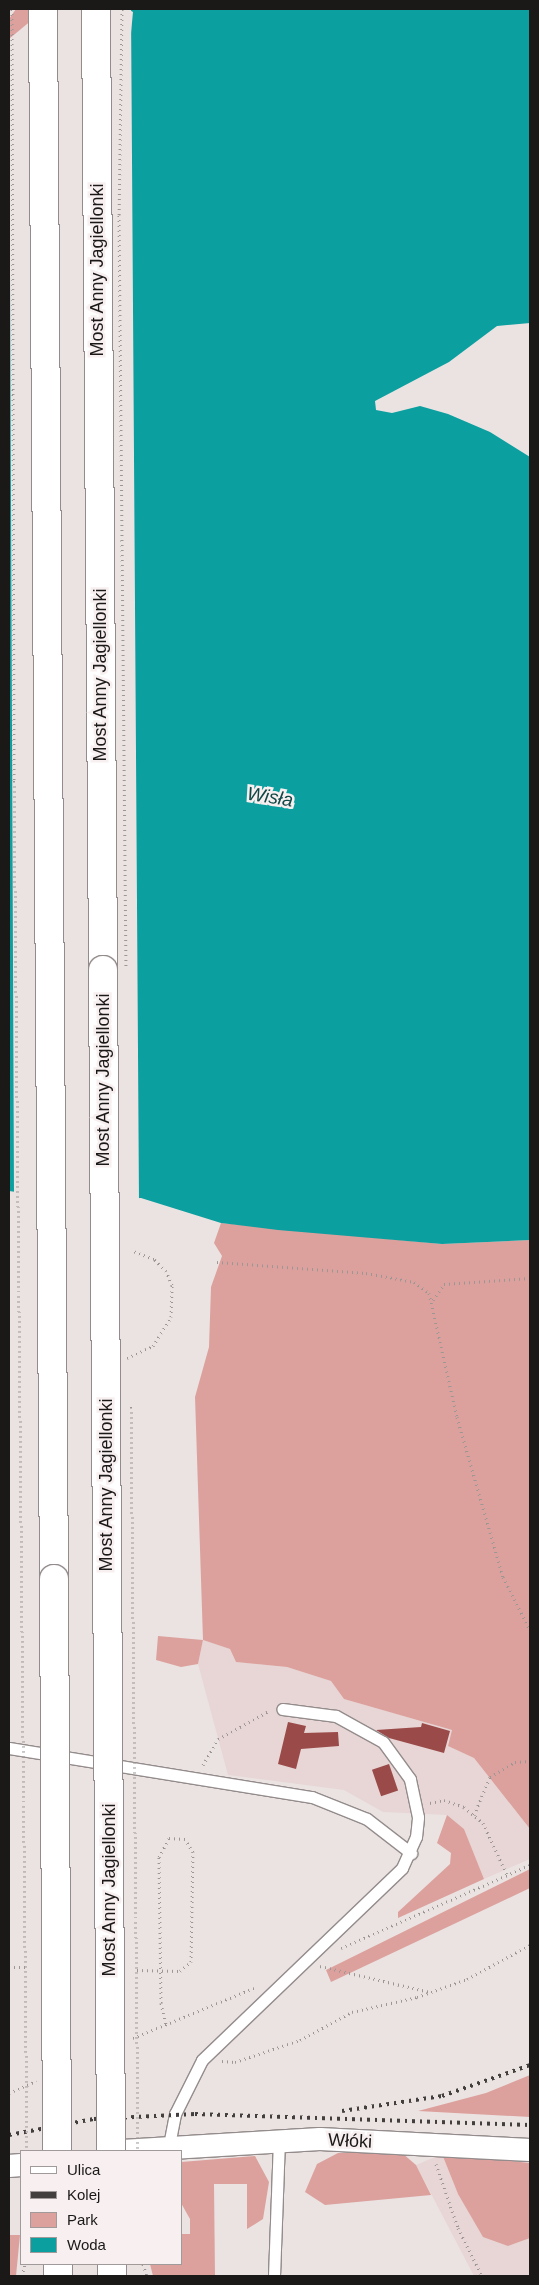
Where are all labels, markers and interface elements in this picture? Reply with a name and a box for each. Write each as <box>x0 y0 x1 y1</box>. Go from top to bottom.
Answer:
street label: Most Anny Jagiellonki <box>86 183 108 357</box>
street label: Most Anny Jagiellonki <box>89 588 111 762</box>
water label: Wisła <box>245 782 295 812</box>
street label: Most Anny Jagiellonki <box>92 993 114 1167</box>
street label: Most Anny Jagiellonki <box>95 1398 117 1572</box>
street label: Most Anny Jagiellonki <box>98 1803 120 1977</box>
street label: Włóki <box>327 2129 373 2153</box>
legend <box>20 2150 182 2265</box>
text: Ulica <box>67 2161 100 2178</box>
text: Kolej <box>67 2186 100 2203</box>
text: Park <box>67 2211 98 2228</box>
text: Woda <box>67 2236 106 2253</box>

